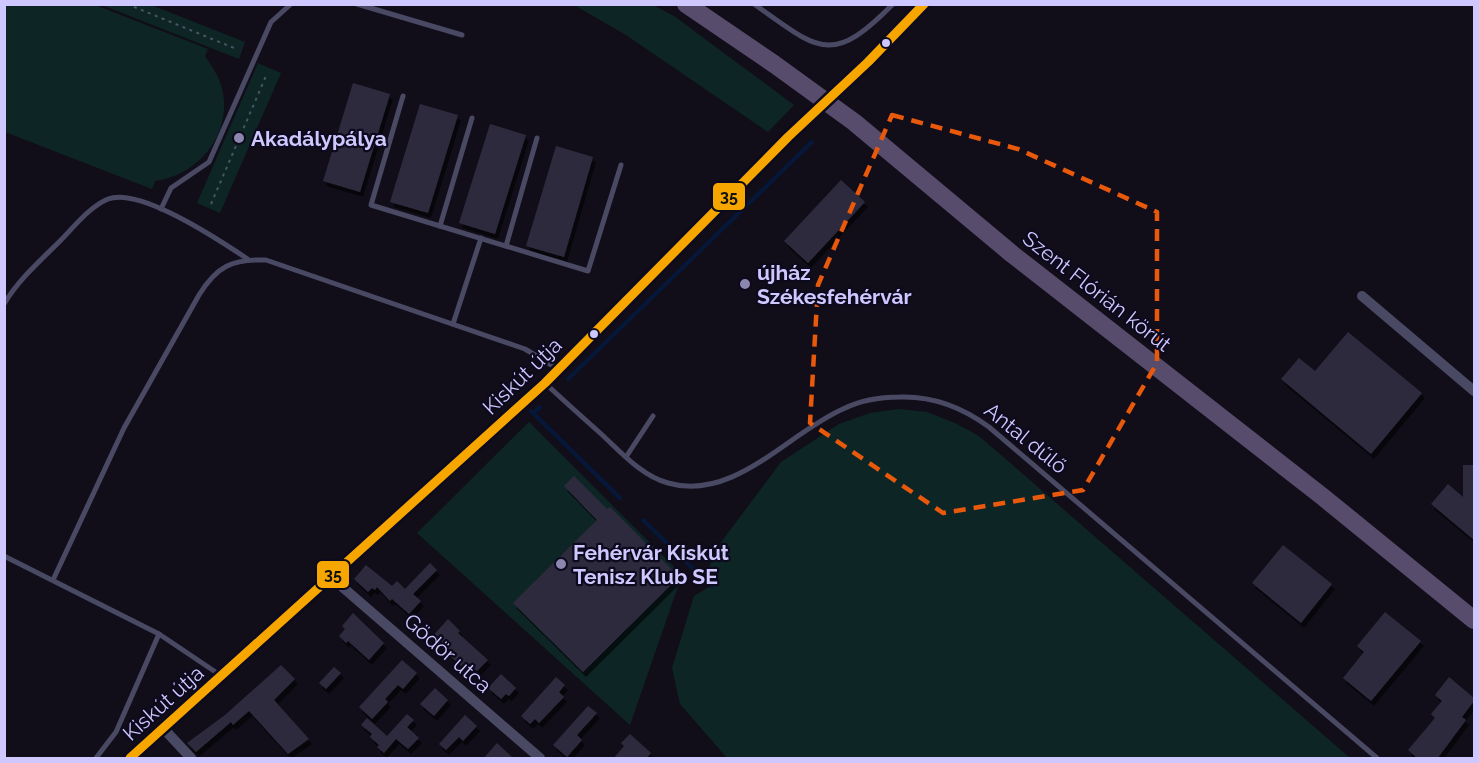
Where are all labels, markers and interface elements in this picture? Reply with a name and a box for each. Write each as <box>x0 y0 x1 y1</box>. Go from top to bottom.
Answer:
unlabelled marker <box>880 37 892 49</box>
place label: Akadálypálya <box>251 126 387 151</box>
marker: Akadálypálya <box>232 131 246 145</box>
line badge: 35 <box>712 182 746 211</box>
text: 35 <box>720 187 738 206</box>
street label: Szent Flórián körút <box>1018 225 1176 357</box>
place label: újház Székesfehérvár <box>757 260 912 309</box>
marker: újház Székesfehérvár <box>738 277 752 291</box>
unlabelled marker <box>588 328 600 340</box>
street label: Kiskút útja <box>477 332 567 420</box>
street label: Antal dűlő <box>980 397 1072 479</box>
place label: Fehérvár Kiskút Tenisz Klub SE <box>573 540 729 589</box>
marker: Fehérvár Kiskút Tenisz Klub SE <box>554 557 568 571</box>
line badge: 35 <box>316 560 350 589</box>
text: 35 <box>324 565 342 584</box>
street label: Gödör utca <box>399 608 497 698</box>
street label: Kiskút útja <box>118 660 208 746</box>

